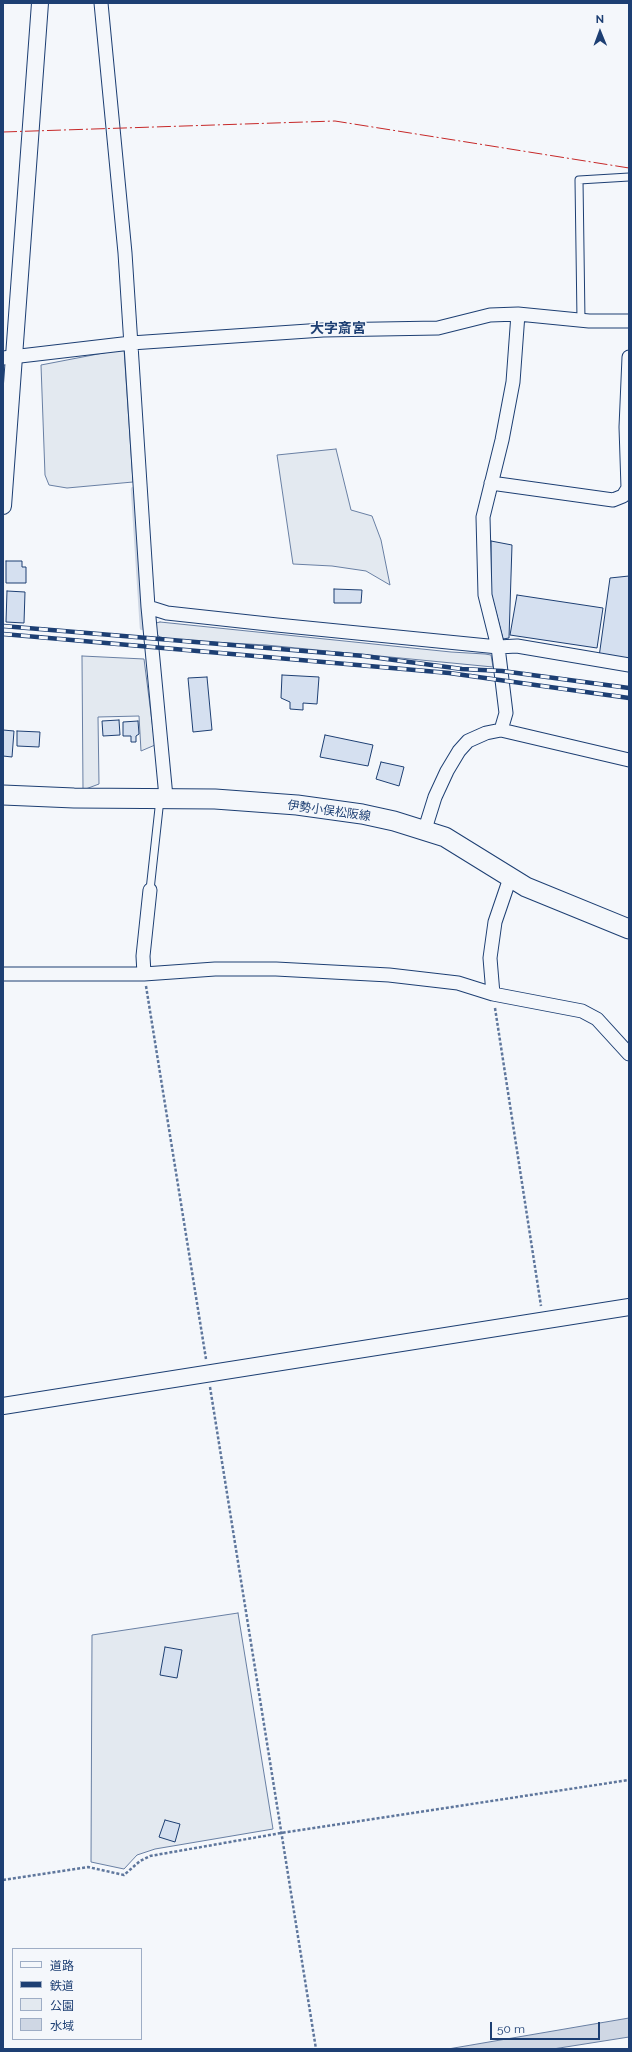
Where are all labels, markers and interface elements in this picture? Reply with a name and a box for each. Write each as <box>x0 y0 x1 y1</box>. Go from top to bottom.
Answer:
north arrow <box>580 12 620 52</box>
text: N <box>595 13 604 26</box>
district label: 大字斎宮 <box>310 321 366 337</box>
street label: 伊勢小俣松阪線 <box>286 798 372 824</box>
legend <box>12 1948 142 2040</box>
text: 道路 <box>50 1959 74 1973</box>
text: 鉄道 <box>50 1979 74 1993</box>
text: 公園 <box>50 1999 74 2013</box>
scale bar <box>492 2014 602 2040</box>
text: 水域 <box>50 2019 74 2033</box>
text: 50 m <box>497 2022 525 2036</box>

